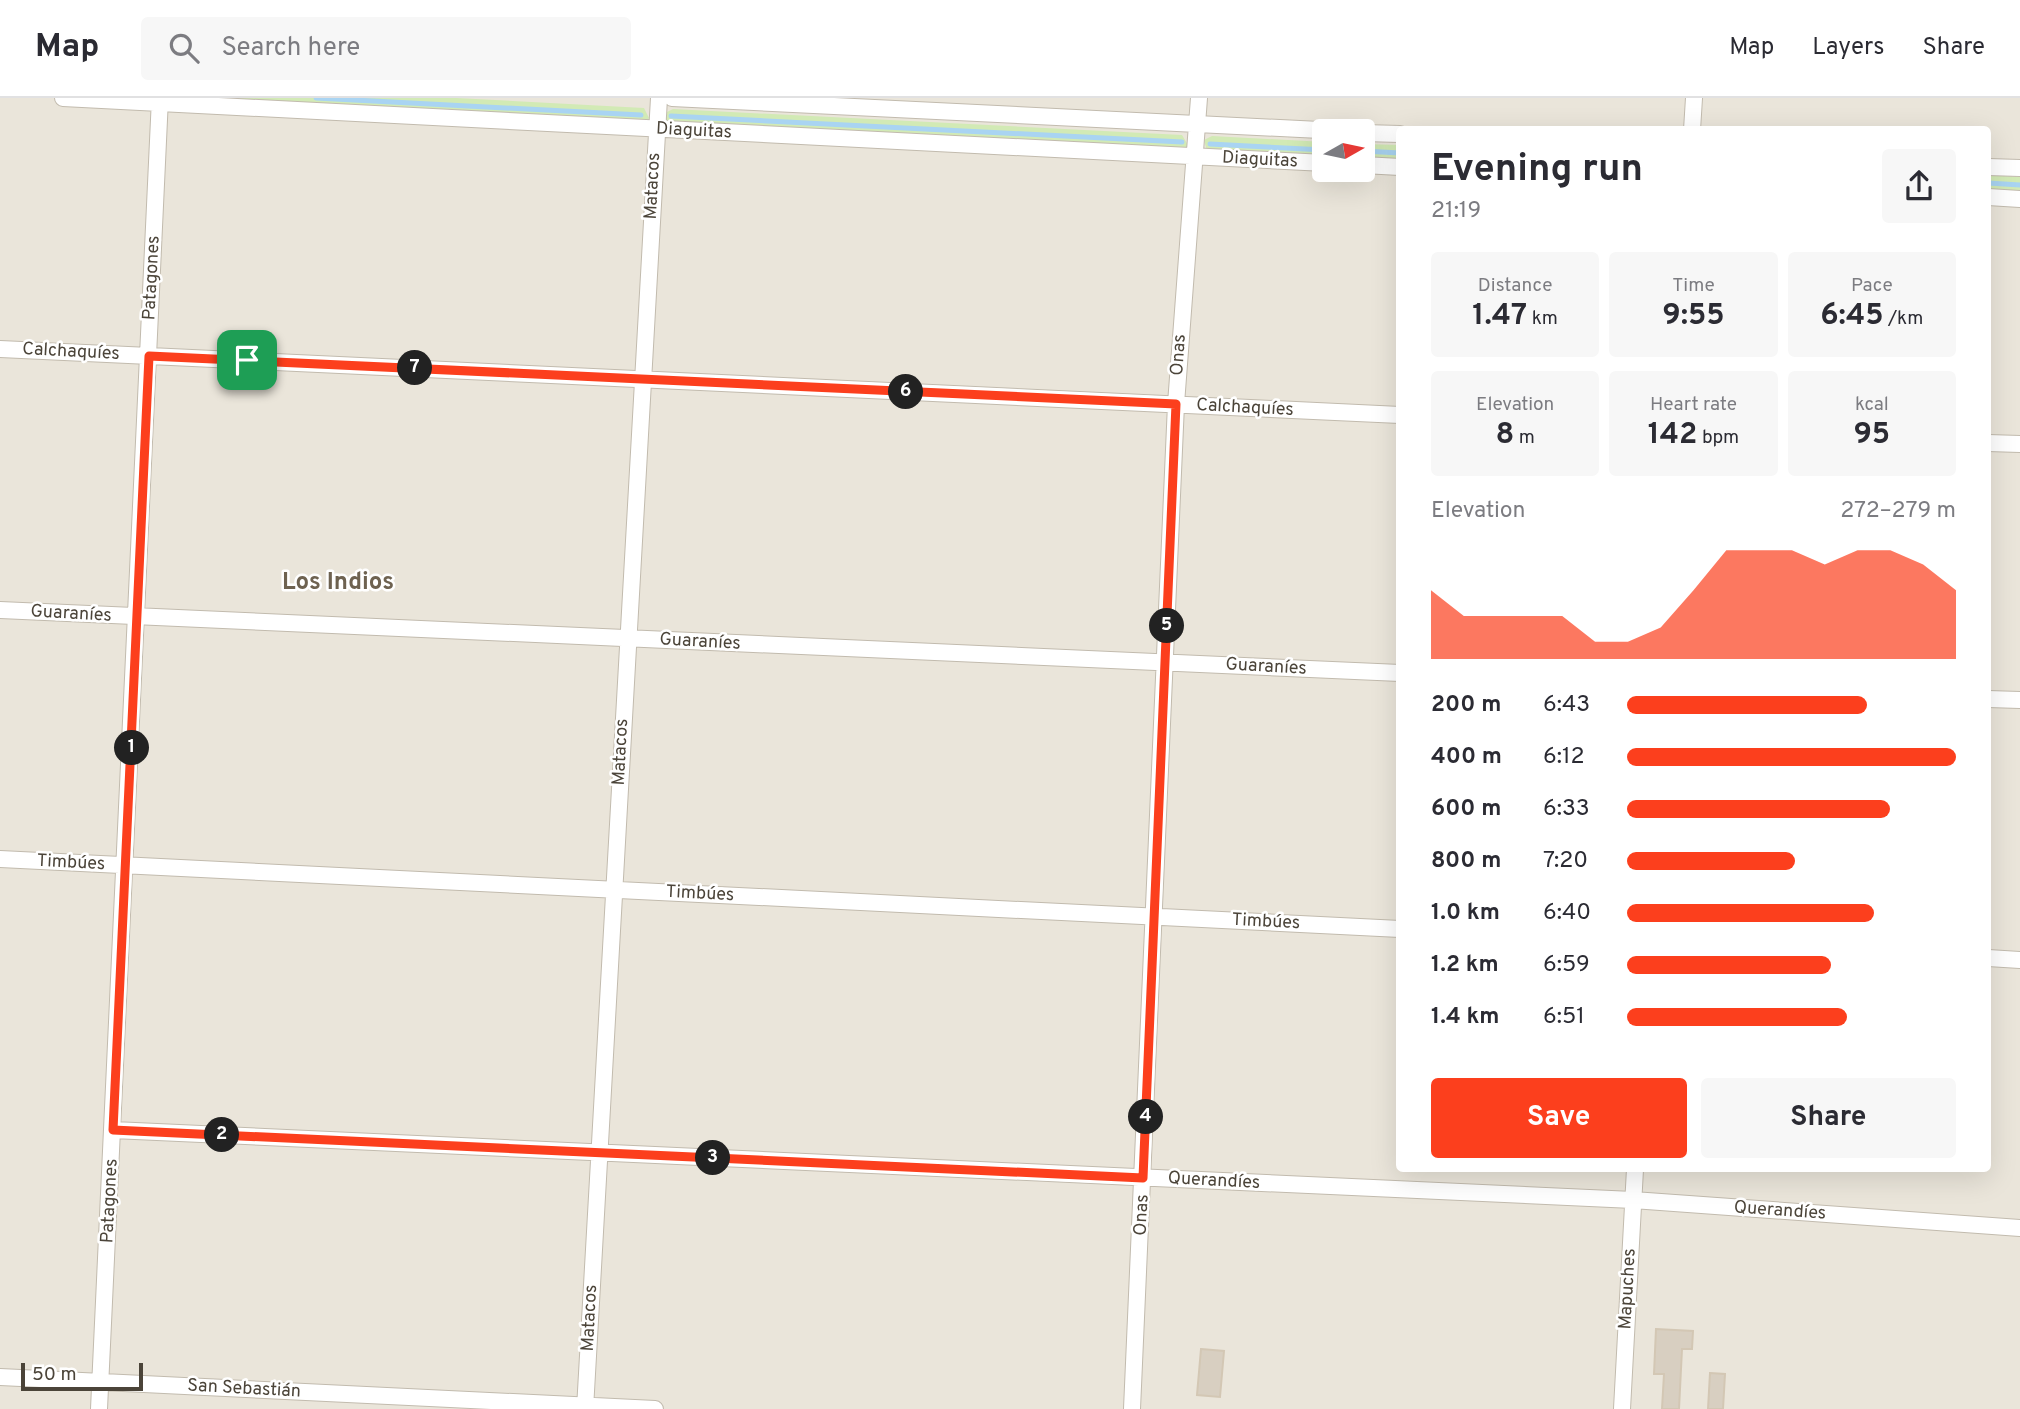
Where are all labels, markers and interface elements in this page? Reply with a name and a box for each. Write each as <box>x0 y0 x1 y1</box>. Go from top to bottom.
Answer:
search box <box>141 17 631 80</box>
text: Map <box>35 27 99 69</box>
icon: search <box>165 29 203 67</box>
text: Search here <box>221 32 360 65</box>
text: Map <box>1729 33 1774 63</box>
text: Layers <box>1812 33 1884 63</box>
text: Share <box>1922 33 1985 63</box>
street label: Diaguitas <box>655 118 733 144</box>
north arrow <box>1312 119 1376 182</box>
map controls <box>1312 119 1375 182</box>
text: Evening run <box>1431 146 1643 195</box>
street label: Diaguitas <box>1221 147 1299 173</box>
button: share <box>1882 149 1956 223</box>
street label: Matacos <box>640 152 666 220</box>
text: 21:19 <box>1431 197 1481 226</box>
street label: Patagones <box>138 235 166 321</box>
text: Distance <box>1478 274 1552 298</box>
text: Time <box>1672 274 1715 298</box>
text: Pace <box>1851 274 1893 298</box>
text: 1.47 <box>1472 298 1527 335</box>
text: 9:55 <box>1662 298 1725 335</box>
text: 6:45 <box>1820 298 1884 335</box>
text: km <box>1527 307 1558 331</box>
text: /km <box>1884 307 1923 331</box>
pin <box>217 330 277 390</box>
street label: Onas <box>1166 334 1192 376</box>
street label: Calchaquíes <box>22 338 120 366</box>
icon: arrive <box>228 341 266 379</box>
pin: 7 <box>398 350 432 386</box>
text: 7 <box>409 355 420 379</box>
pin: 6 <box>888 374 923 410</box>
text: 6 <box>900 379 911 403</box>
text: Elevation <box>1476 393 1554 417</box>
text: Heart rate <box>1650 393 1737 417</box>
text: kcal <box>1855 393 1889 417</box>
street label: Calchaquíes <box>1196 394 1294 422</box>
text: 8 <box>1495 417 1514 454</box>
text: 142 <box>1648 417 1697 454</box>
text: 95 <box>1853 417 1890 454</box>
text: m <box>1514 426 1535 450</box>
text: bpm <box>1697 426 1739 450</box>
text: Elevation <box>1431 497 1526 526</box>
text: 272–279 m <box>1840 497 1956 526</box>
district label: Los Indios <box>282 568 394 598</box>
street label: Guaraníes <box>30 600 112 628</box>
pin: 5 <box>1150 608 1184 644</box>
text: 5 <box>1161 613 1172 637</box>
street label: Guaraníes <box>659 628 741 656</box>
street label: Guaraníes <box>1225 653 1307 681</box>
text: 200 m <box>1431 691 1501 720</box>
text: 6:43 <box>1543 691 1590 720</box>
street label: Matacos <box>608 718 634 786</box>
pin: 1 <box>114 730 150 766</box>
text: 1 <box>128 735 135 759</box>
text: 400 m <box>1431 743 1502 772</box>
text: 6:12 <box>1543 743 1585 772</box>
text: 600 m <box>1431 795 1501 824</box>
text: 6:33 <box>1543 795 1590 824</box>
text: 800 m <box>1431 847 1501 876</box>
text: 7:20 <box>1543 847 1588 876</box>
street label: Timbúes <box>36 850 106 876</box>
street label: Timbúes <box>665 881 735 907</box>
text: 1.0 km <box>1431 899 1500 928</box>
text: 6:40 <box>1543 899 1591 928</box>
street label: Timbúes <box>1231 909 1301 935</box>
text: 1.2 km <box>1431 951 1499 980</box>
text: 6:59 <box>1543 951 1590 980</box>
text: 1.4 km <box>1431 1003 1499 1032</box>
text: 6:51 <box>1543 1003 1585 1032</box>
button: Save <box>1431 1078 1687 1158</box>
button: Share <box>1701 1078 1956 1158</box>
pin: 4 <box>1128 1100 1164 1134</box>
text: 4 <box>1139 1104 1152 1128</box>
pin: 2 <box>204 1118 240 1152</box>
text: 2 <box>216 1122 227 1146</box>
pin: 3 <box>696 1140 730 1176</box>
text: 3 <box>707 1145 718 1169</box>
street label: Patagones <box>96 1158 124 1244</box>
street label: Querandíes <box>1167 1167 1261 1195</box>
street label: Onas <box>1129 1194 1155 1236</box>
street label: Querandíes <box>1733 1196 1827 1226</box>
street label: Mapuches <box>1614 1248 1642 1330</box>
street label: Matacos <box>577 1284 603 1352</box>
scale bar <box>21 1360 144 1392</box>
text: 50 m <box>32 1363 77 1387</box>
street label: San Sebastián <box>187 1375 301 1403</box>

